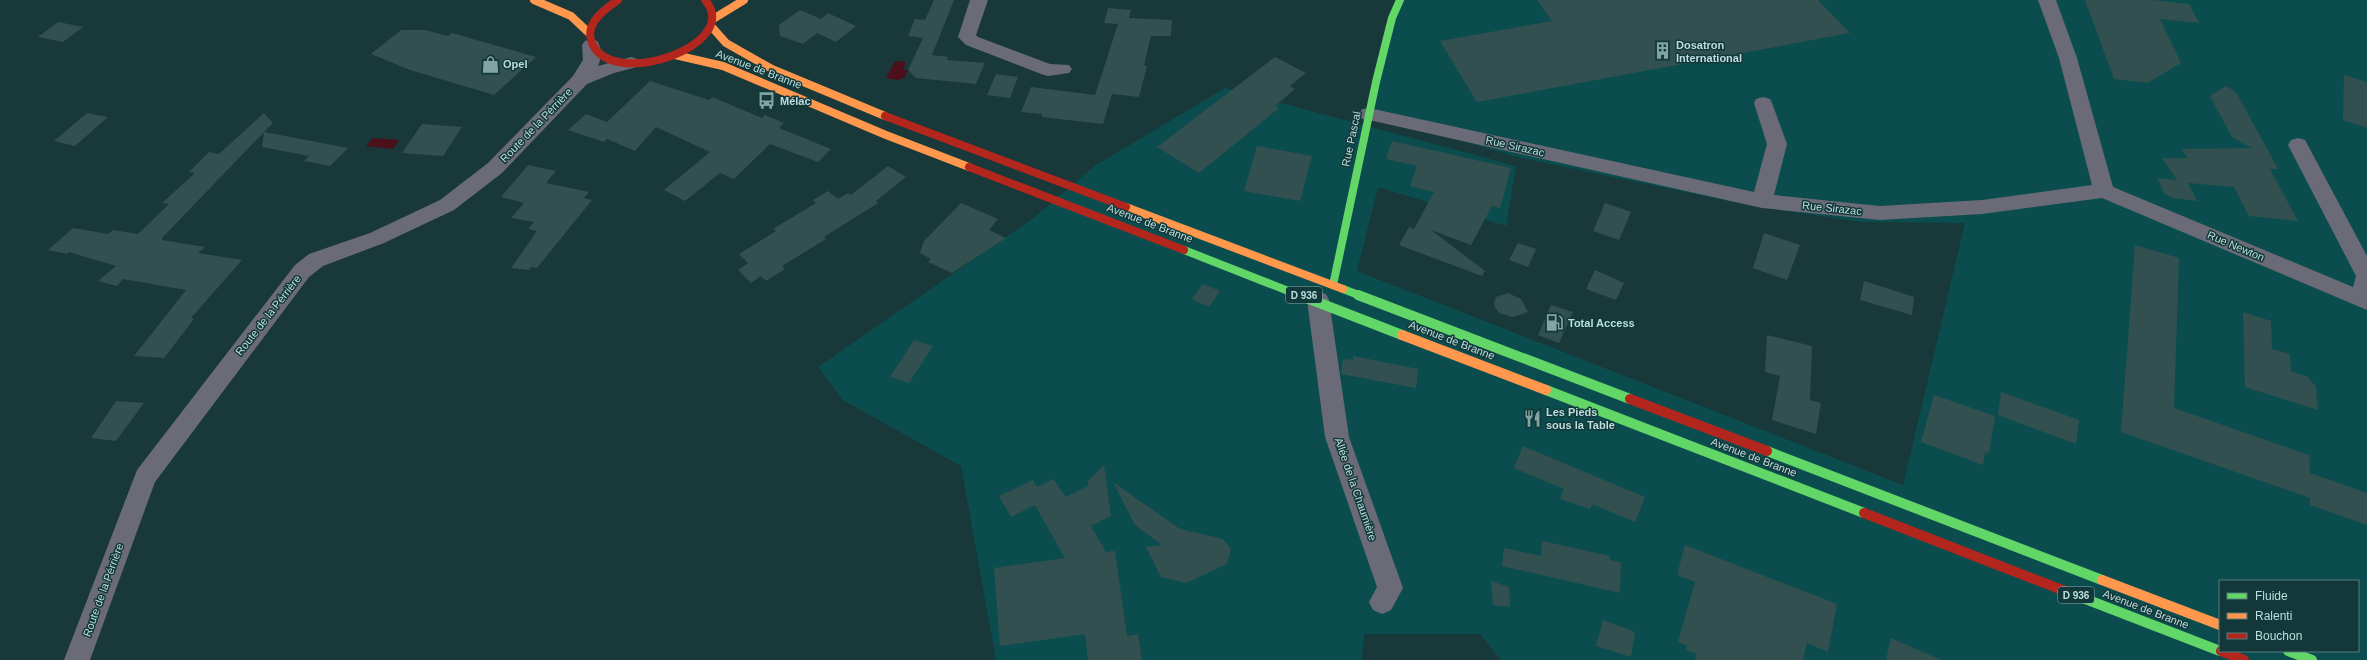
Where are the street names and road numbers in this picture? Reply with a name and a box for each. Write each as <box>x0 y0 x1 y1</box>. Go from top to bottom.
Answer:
street label: Avenue de Branne <box>714 47 804 91</box>
street label: Route de la Pérrière <box>497 85 575 165</box>
street label: Rue Pascal <box>1339 110 1363 168</box>
street label: Rue Sirazac <box>1484 133 1546 159</box>
street label: Rue Sirazac <box>1802 199 1863 217</box>
street label: Avenue de Branne <box>1105 201 1195 245</box>
street label: Rue Newton <box>2206 229 2266 263</box>
street label: Route de la Pérrière <box>233 273 303 357</box>
road number: D 936 <box>1286 287 1322 303</box>
street label: Avenue de Branne <box>1407 318 1497 362</box>
street label: Avenue de Branne <box>1709 435 1799 479</box>
street label: Allée de la Chaumière <box>1333 436 1379 542</box>
street label: Route de la Pérrière <box>81 542 125 638</box>
road number: D 936 <box>2058 587 2094 603</box>
street label: Avenue de Branne <box>2101 587 2191 631</box>

